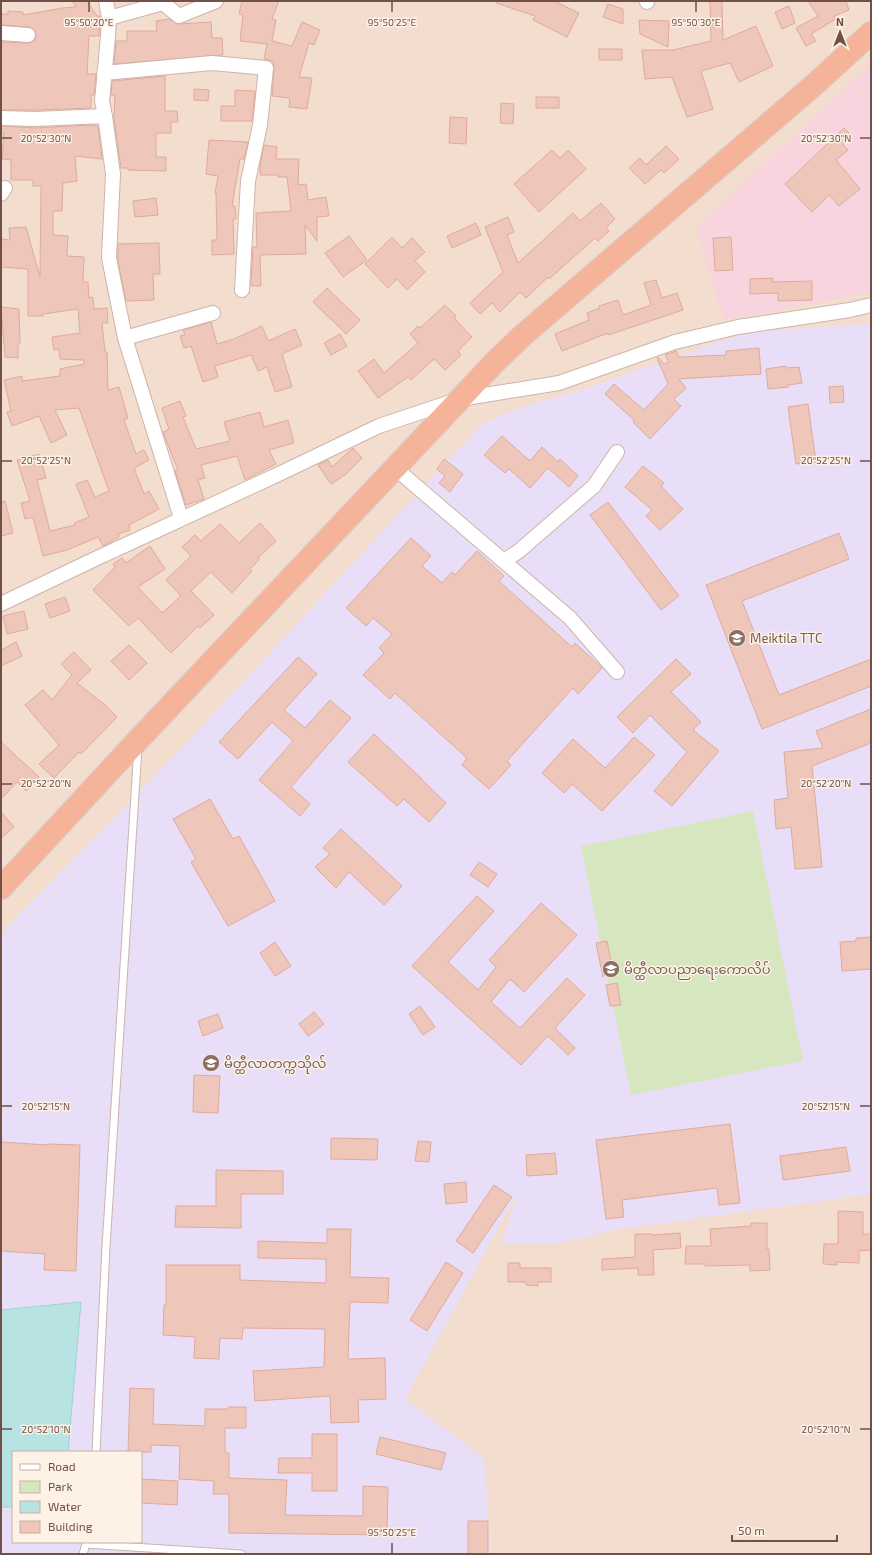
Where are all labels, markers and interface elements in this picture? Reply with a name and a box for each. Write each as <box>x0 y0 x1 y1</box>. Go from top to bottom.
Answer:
north arrow <box>820 12 860 52</box>
text: N <box>836 15 844 28</box>
text: 95°50'20"E <box>65 16 114 28</box>
text: 95°50'25"E <box>368 16 417 28</box>
text: 95°50'30"E <box>672 16 721 28</box>
text: 20°52'30"N <box>21 132 71 144</box>
text: 20°52'30"N <box>801 132 851 144</box>
text: 20°52'25"N <box>21 454 71 466</box>
text: 20°52'25"N <box>801 454 851 466</box>
school or university icon: Meiktila TTC <box>727 628 747 648</box>
place label: Meiktila TTC <box>750 630 822 646</box>
text: 20°52'20"N <box>21 777 71 789</box>
text: 20°52'20"N <box>801 777 851 789</box>
school or university icon: မိတ္ထီလာပညာရေးကောလိပ် <box>601 959 621 979</box>
place label: မိတ္ထီလာပညာရေးကောလိပ် <box>624 961 771 980</box>
school or university icon: မိတ္ထီလာတက္ကသိုလ် <box>201 1053 221 1073</box>
place label: မိတ္ထီလာတက္ကသိုလ် <box>224 1055 326 1074</box>
text: 20°52'15"N <box>22 1100 70 1112</box>
text: 20°52'15"N <box>802 1100 850 1112</box>
text: 20°52'10"N <box>22 1423 70 1435</box>
text: 20°52'10"N <box>802 1423 850 1435</box>
legend <box>12 1451 142 1543</box>
text: Road <box>48 1459 76 1473</box>
text: Park <box>48 1479 73 1493</box>
text: Water <box>48 1499 82 1513</box>
scale bar <box>732 1517 837 1543</box>
text: Building <box>48 1519 93 1533</box>
text: 50 m <box>738 1523 765 1537</box>
text: 95°50'25"E <box>368 1526 417 1538</box>

